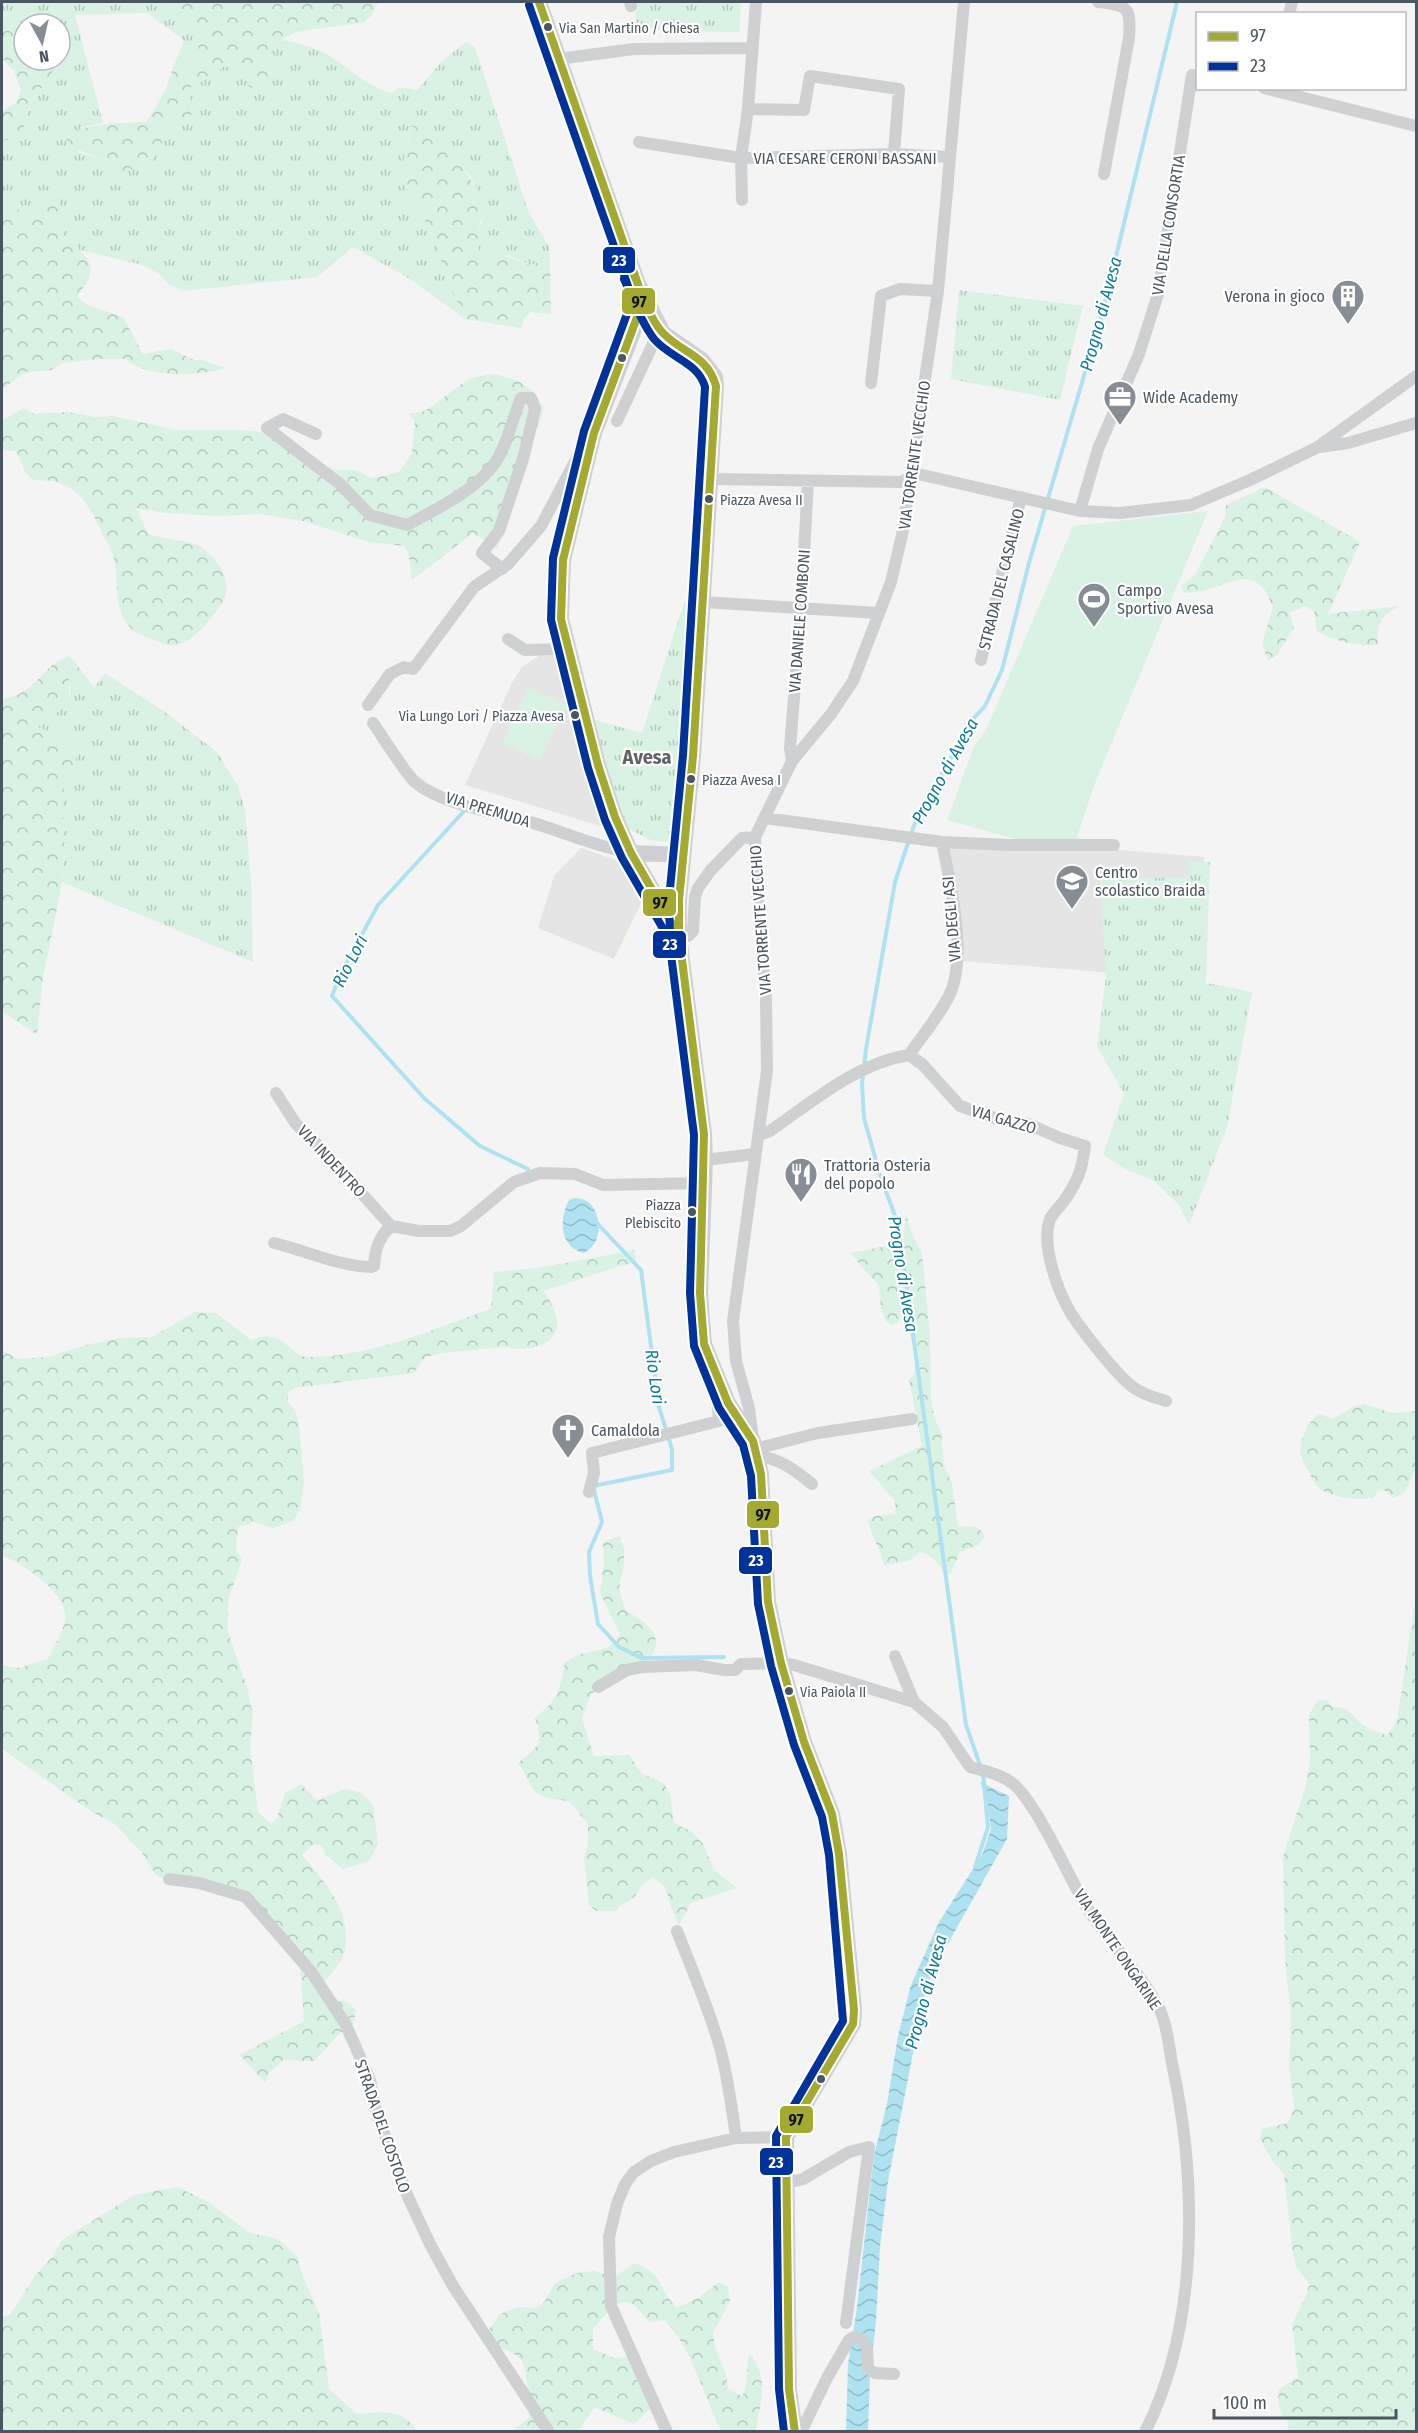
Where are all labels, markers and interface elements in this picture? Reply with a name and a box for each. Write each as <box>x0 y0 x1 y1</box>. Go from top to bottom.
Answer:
north arrow <box>12 12 72 72</box>
legend <box>1196 12 1406 90</box>
place label: Via San Martino / Chiesa <box>559 20 700 37</box>
marker: Via San Martino / Chiesa <box>542 21 554 33</box>
text: 97 <box>1250 25 1266 47</box>
text: N <box>38 46 50 66</box>
text: 23 <box>1250 55 1266 77</box>
street label: VIA CESARE CERONI BASSANI <box>753 149 937 168</box>
street label: VIA DELLA CONSORTIA <box>1148 153 1189 297</box>
line badge: 23 <box>602 246 636 274</box>
text: 23 <box>611 251 627 270</box>
water label: Progno di Avesa <box>1075 254 1127 374</box>
building icon: Verona in gioco <box>1330 278 1366 325</box>
line badge: 97 <box>621 287 656 315</box>
place label: Verona in gioco <box>1225 287 1325 306</box>
text: 97 <box>632 292 647 311</box>
unlabelled marker <box>616 352 628 364</box>
street label: VIA TORRENTE VECCHIO <box>895 379 934 531</box>
office icon: Wide Academy <box>1102 379 1138 426</box>
place label: Wide Academy <box>1143 388 1239 407</box>
place label: Piazza Avesa II <box>720 492 803 509</box>
marker: Piazza Avesa II <box>703 493 715 505</box>
street label: STRADA DEL CASALINO <box>975 506 1028 652</box>
street label: VIA DANIELE COMBONI <box>785 549 814 693</box>
sports icon: Campo Sportivo Avesa <box>1076 581 1112 628</box>
place label: Campo Sportivo Avesa <box>1117 581 1214 618</box>
place label: Via Lungo Lorì / Piazza Avesa <box>399 708 564 725</box>
marker: Via Lungo Lorì / Piazza Avesa <box>569 709 581 721</box>
water label: Progno di Avesa <box>907 714 983 828</box>
district label: Avesa <box>622 745 671 769</box>
place label: Piazza Avesa I <box>702 772 781 789</box>
marker: Piazza Avesa I <box>685 773 697 785</box>
street label: VIA PREMUDA <box>443 788 533 832</box>
street label: VIA TORRENTE VECCHIO <box>746 844 775 995</box>
school or university icon: Centro scolastico Braida <box>1054 863 1090 910</box>
place label: Centro scolastico Braida <box>1095 863 1206 900</box>
street label: VIA DEGLI ASI <box>938 875 965 963</box>
line badge: 97 <box>642 888 677 917</box>
text: 97 <box>653 893 668 912</box>
line badge: 23 <box>652 930 687 959</box>
water label: Rio Lori <box>328 931 373 991</box>
text: 23 <box>662 935 678 954</box>
street label: VIA GAZZO <box>969 1101 1039 1138</box>
street label: VIA INDENTRO <box>294 1122 370 1201</box>
restaurant icon: Trattoria Osteria del popolo <box>783 1156 819 1203</box>
place label: Trattoria Osteria del popolo <box>824 1156 931 1193</box>
place label: Piazza Plebiscito <box>625 1197 681 1232</box>
marker: Piazza Plebiscito <box>686 1206 698 1218</box>
water label: Progno di Avesa <box>883 1214 923 1334</box>
water label: Rio Lori <box>640 1348 670 1407</box>
church icon: Camaldola <box>550 1412 586 1459</box>
place label: Camaldola <box>591 1421 660 1440</box>
line badge: 97 <box>746 1500 780 1529</box>
text: 97 <box>756 1505 771 1524</box>
line badge: 23 <box>738 1546 773 1575</box>
text: 23 <box>748 1551 764 1570</box>
place label: Via Paiola II <box>800 1684 866 1701</box>
marker: Via Paiola II <box>783 1685 795 1697</box>
street label: VIA MONTE ONGARINE <box>1070 1885 1165 2013</box>
water label: Progno di Avesa <box>900 1932 952 2052</box>
street label: STRADA DEL COSTOLO <box>351 2057 414 2195</box>
unlabelled marker <box>815 2073 827 2085</box>
line badge: 97 <box>779 2105 814 2134</box>
text: 97 <box>789 2110 804 2129</box>
line badge: 23 <box>759 2147 794 2176</box>
text: 23 <box>768 2153 784 2172</box>
scale bar <box>1214 2382 1396 2420</box>
text: 100 m <box>1223 2392 1267 2414</box>

